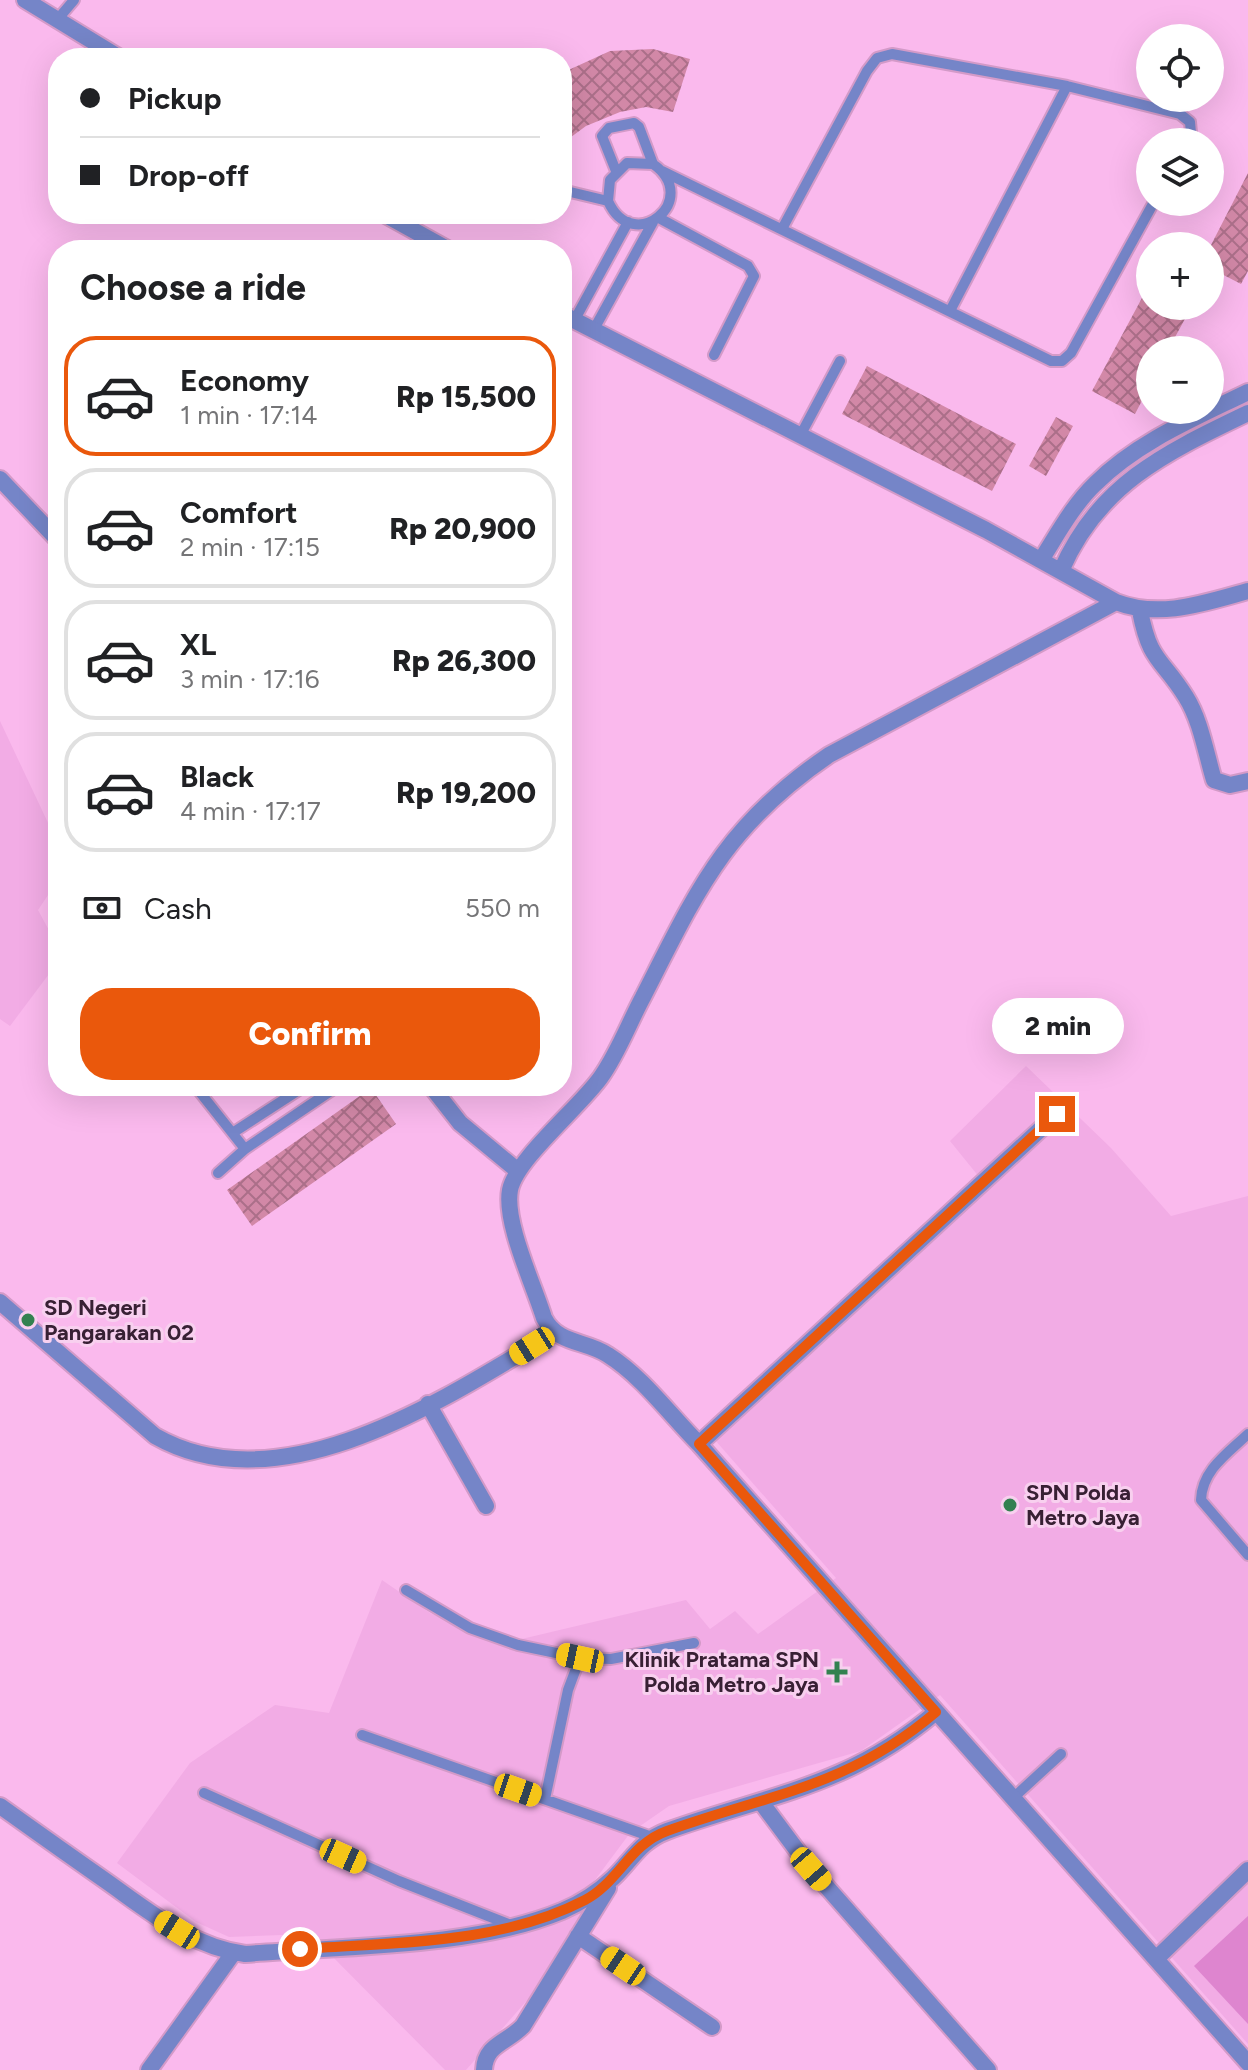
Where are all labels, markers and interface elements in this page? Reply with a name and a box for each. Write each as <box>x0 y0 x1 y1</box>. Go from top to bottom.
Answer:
map controls <box>1136 24 1224 424</box>
button: locate <box>1136 24 1224 112</box>
text: Pickup <box>128 80 222 117</box>
button: layers <box>1136 128 1224 216</box>
text: Drop-off <box>128 157 249 194</box>
button: + <box>1136 232 1224 320</box>
text: Choose a ride <box>80 266 306 309</box>
button: − <box>1136 336 1224 424</box>
icon: car <box>84 360 156 432</box>
text: Economy <box>180 362 309 399</box>
text: Rp 15,500 <box>396 378 536 415</box>
text: 1 min · 17:14 <box>180 399 317 431</box>
icon: car <box>84 492 156 564</box>
text: Comfort <box>180 494 298 531</box>
text: Rp 20,900 <box>389 510 536 547</box>
text: 2 min · 17:15 <box>180 531 320 563</box>
icon: car <box>84 624 156 696</box>
text: XL <box>180 626 216 663</box>
text: Rp 26,300 <box>392 642 536 679</box>
text: 3 min · 17:16 <box>180 663 319 695</box>
icon: car <box>84 756 156 828</box>
text: Black <box>180 758 254 795</box>
text: Rp 19,200 <box>396 774 536 811</box>
text: 4 min · 17:17 <box>180 795 321 827</box>
icon: cash <box>80 886 124 930</box>
text: Cash <box>144 890 212 927</box>
text: 550 m <box>465 892 540 924</box>
button: Confirm <box>80 988 540 1080</box>
callout: 2 min <box>991 998 1123 1054</box>
text: 2 min <box>1025 1010 1091 1042</box>
route end <box>1039 1096 1075 1132</box>
place label: SD Negeri Pangarakan 02 <box>44 1294 194 1346</box>
marker: SD Negeri Pangarakan 02 <box>19 1311 37 1329</box>
car <box>505 1323 559 1369</box>
place label: SPN Polda Metro Jaya <box>1026 1479 1140 1531</box>
marker: SPN Polda Metro Jaya <box>1001 1496 1019 1514</box>
car <box>554 1641 606 1675</box>
place label: Klinik Pratama SPN Polda Metro Jaya <box>624 1646 819 1698</box>
marker: Klinik Pratama SPN Polda Metro Jaya <box>826 1661 848 1683</box>
car <box>491 1771 545 1809</box>
car <box>316 1835 370 1877</box>
car <box>786 1843 836 1895</box>
car <box>150 1907 204 1953</box>
route start <box>282 1931 318 1967</box>
car <box>596 1943 650 1989</box>

